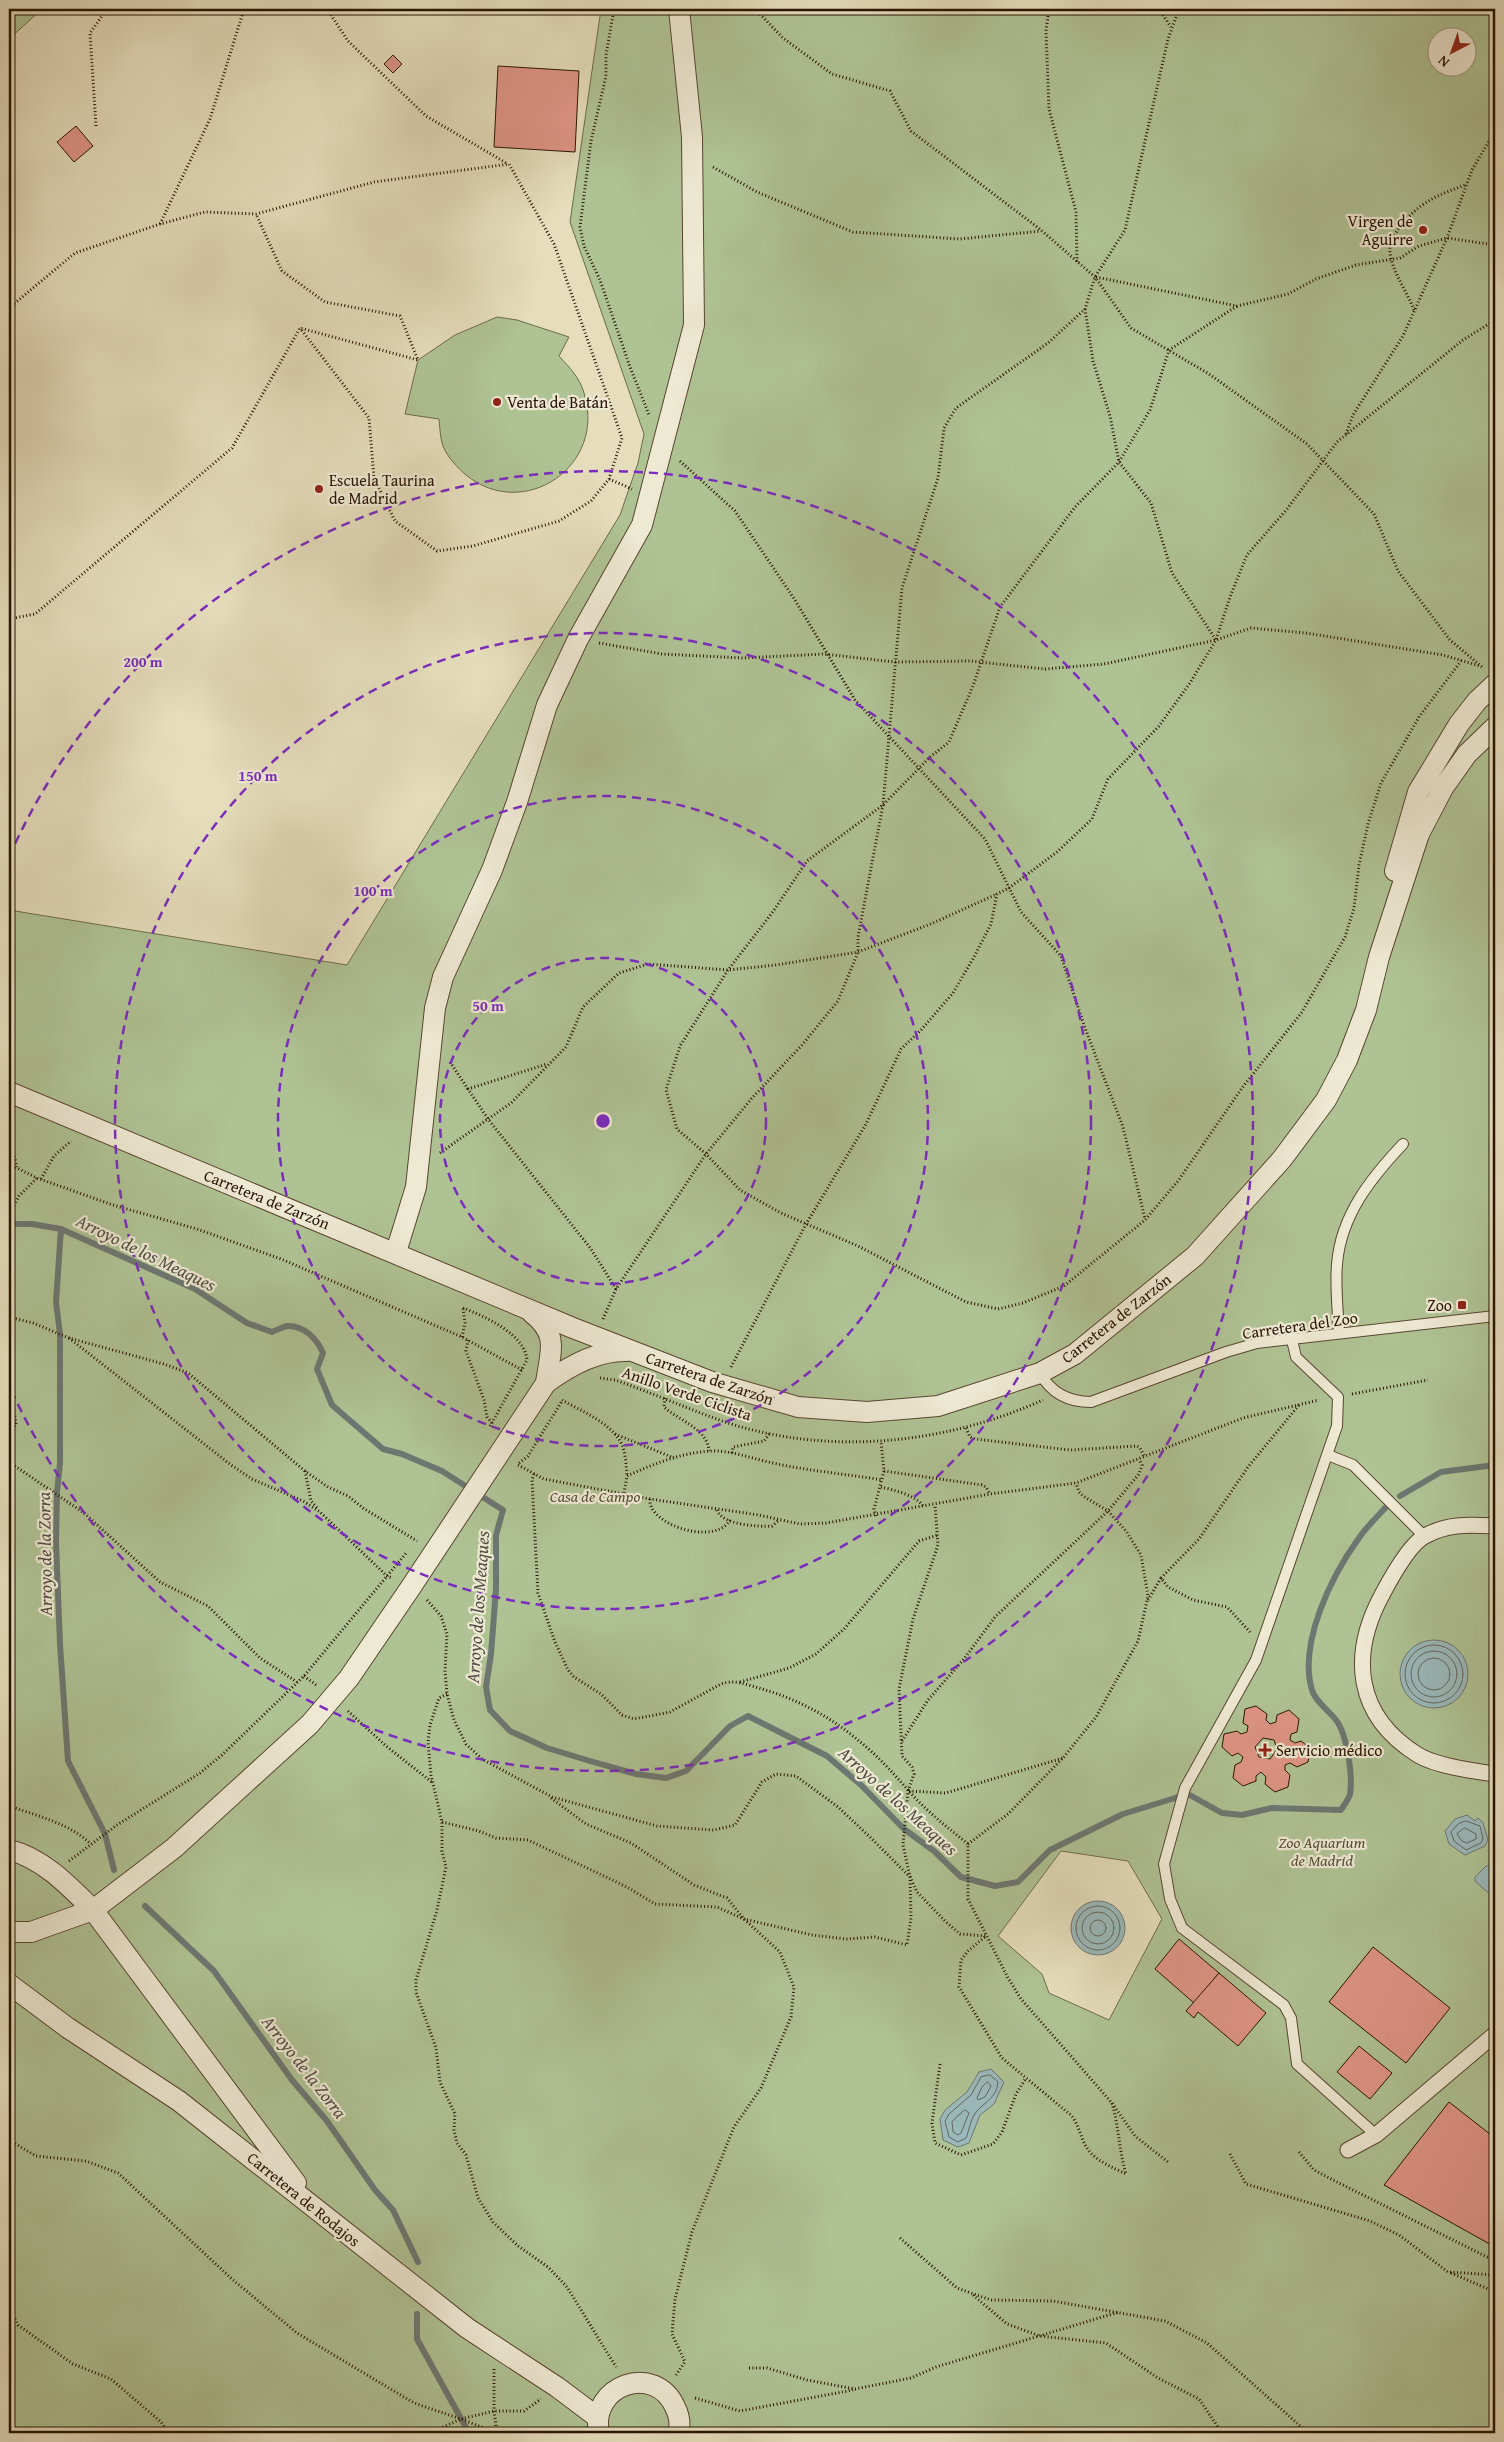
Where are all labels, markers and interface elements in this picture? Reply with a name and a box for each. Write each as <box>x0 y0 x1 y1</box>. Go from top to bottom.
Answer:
north arrow <box>1426 28 1476 78</box>
text: N <box>1433 51 1454 72</box>
place label: Virgen de Aguirre <box>1347 209 1413 251</box>
marker: Virgen de Aguirre <box>1417 224 1429 236</box>
place label: Venta de Batán <box>507 390 608 414</box>
marker: Venta de Batán <box>491 396 503 408</box>
place label: Escuela Taurina de Madrid <box>329 468 435 510</box>
marker: Escuela Taurina de Madrid <box>313 483 325 495</box>
text: 200 m <box>123 651 163 672</box>
text: 150 m <box>238 765 278 786</box>
text: 100 m <box>353 880 393 901</box>
text: 50 m <box>472 995 504 1016</box>
centre of rings <box>594 1112 612 1130</box>
street label: Carretera de Zarzón <box>200 1163 334 1235</box>
water label: Arroyo de los Meaques <box>71 1207 221 1298</box>
street label: Carretera de Zarzón <box>1056 1267 1176 1369</box>
place label: Zoo <box>1427 1293 1452 1317</box>
marker: Zoo <box>1456 1299 1468 1311</box>
street label: Carretera del Zoo <box>1241 1305 1359 1345</box>
street label: Carretera de Zarzón <box>643 1345 777 1411</box>
street label: Anillo Verde Ciclista <box>619 1360 755 1427</box>
park label: Casa de Campo <box>550 1484 640 1508</box>
water label: Arroyo de la Zorra <box>30 1491 59 1617</box>
water label: Arroyo de los Meaques <box>459 1529 496 1685</box>
place label: Servicio médico <box>1276 1738 1383 1762</box>
water label: Arroyo de los Meaques <box>832 1739 964 1862</box>
marker: Servicio médico <box>1258 1743 1272 1757</box>
park label: Zoo Aquarium de Madrid <box>1279 1830 1366 1872</box>
water label: Arroyo de la Zorra <box>255 2009 354 2125</box>
street label: Carretera de Rodajos <box>242 2146 366 2252</box>

